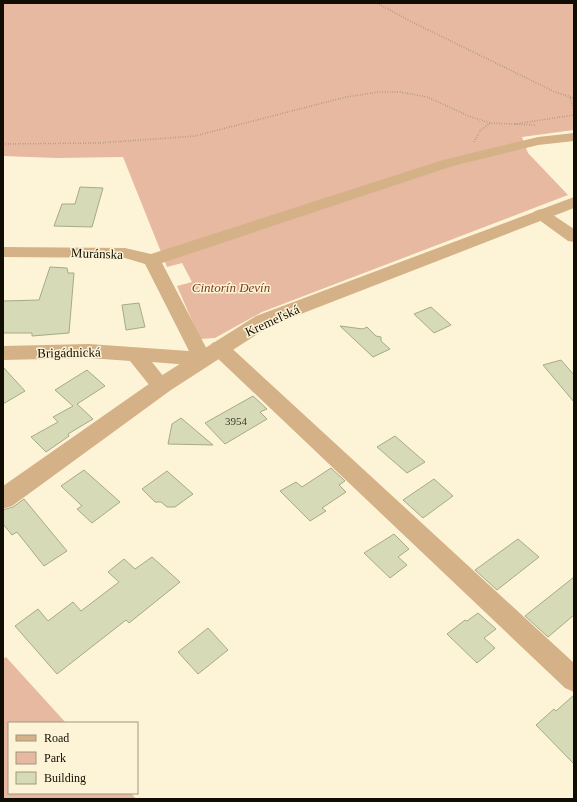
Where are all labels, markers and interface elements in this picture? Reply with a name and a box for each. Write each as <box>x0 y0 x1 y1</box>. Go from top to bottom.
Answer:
street label: Muránska <box>71 245 123 262</box>
park label: Cintorín Devín <box>192 280 270 295</box>
street label: Kremeľská <box>243 301 302 340</box>
street label: Brigádnická <box>37 344 101 361</box>
house number: 3954 <box>225 415 248 427</box>
legend <box>8 722 138 794</box>
text: Road <box>44 731 69 745</box>
text: Park <box>44 751 66 765</box>
text: Building <box>44 771 86 785</box>

